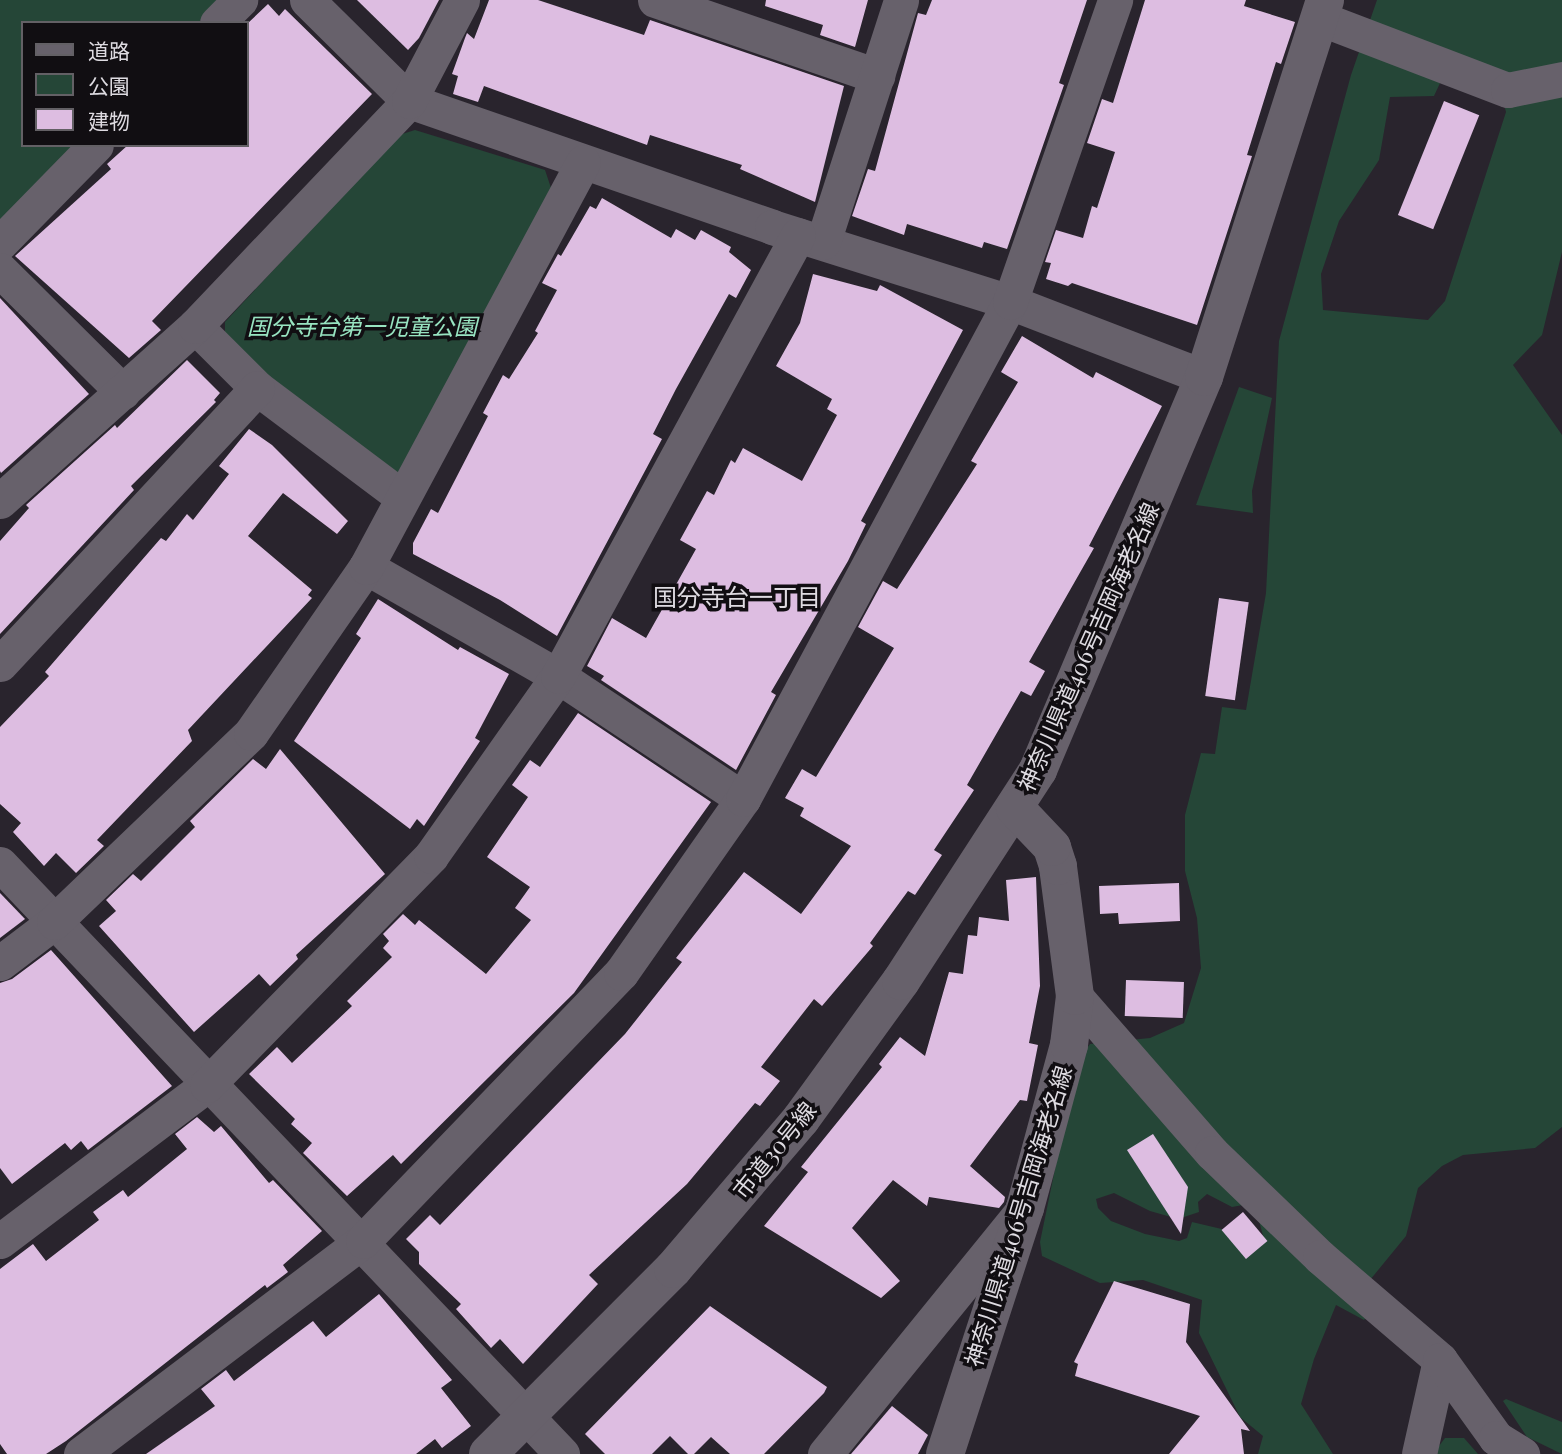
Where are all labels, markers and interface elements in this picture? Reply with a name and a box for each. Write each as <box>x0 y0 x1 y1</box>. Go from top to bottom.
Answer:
legend <box>21 21 248 147</box>
text: 道路 <box>88 36 130 64</box>
text: 公園 <box>88 71 130 99</box>
text: 建物 <box>88 106 130 134</box>
park label: 国分寺台第一児童公園 <box>247 312 477 340</box>
street label: 神奈川県道406号吉岡海老名線 <box>1012 498 1164 796</box>
district label: 国分寺台一丁目 <box>653 583 821 611</box>
street label: 神奈川県道406号吉岡海老名線 <box>959 1062 1077 1370</box>
street label: 市道30号線 <box>727 1096 821 1204</box>

